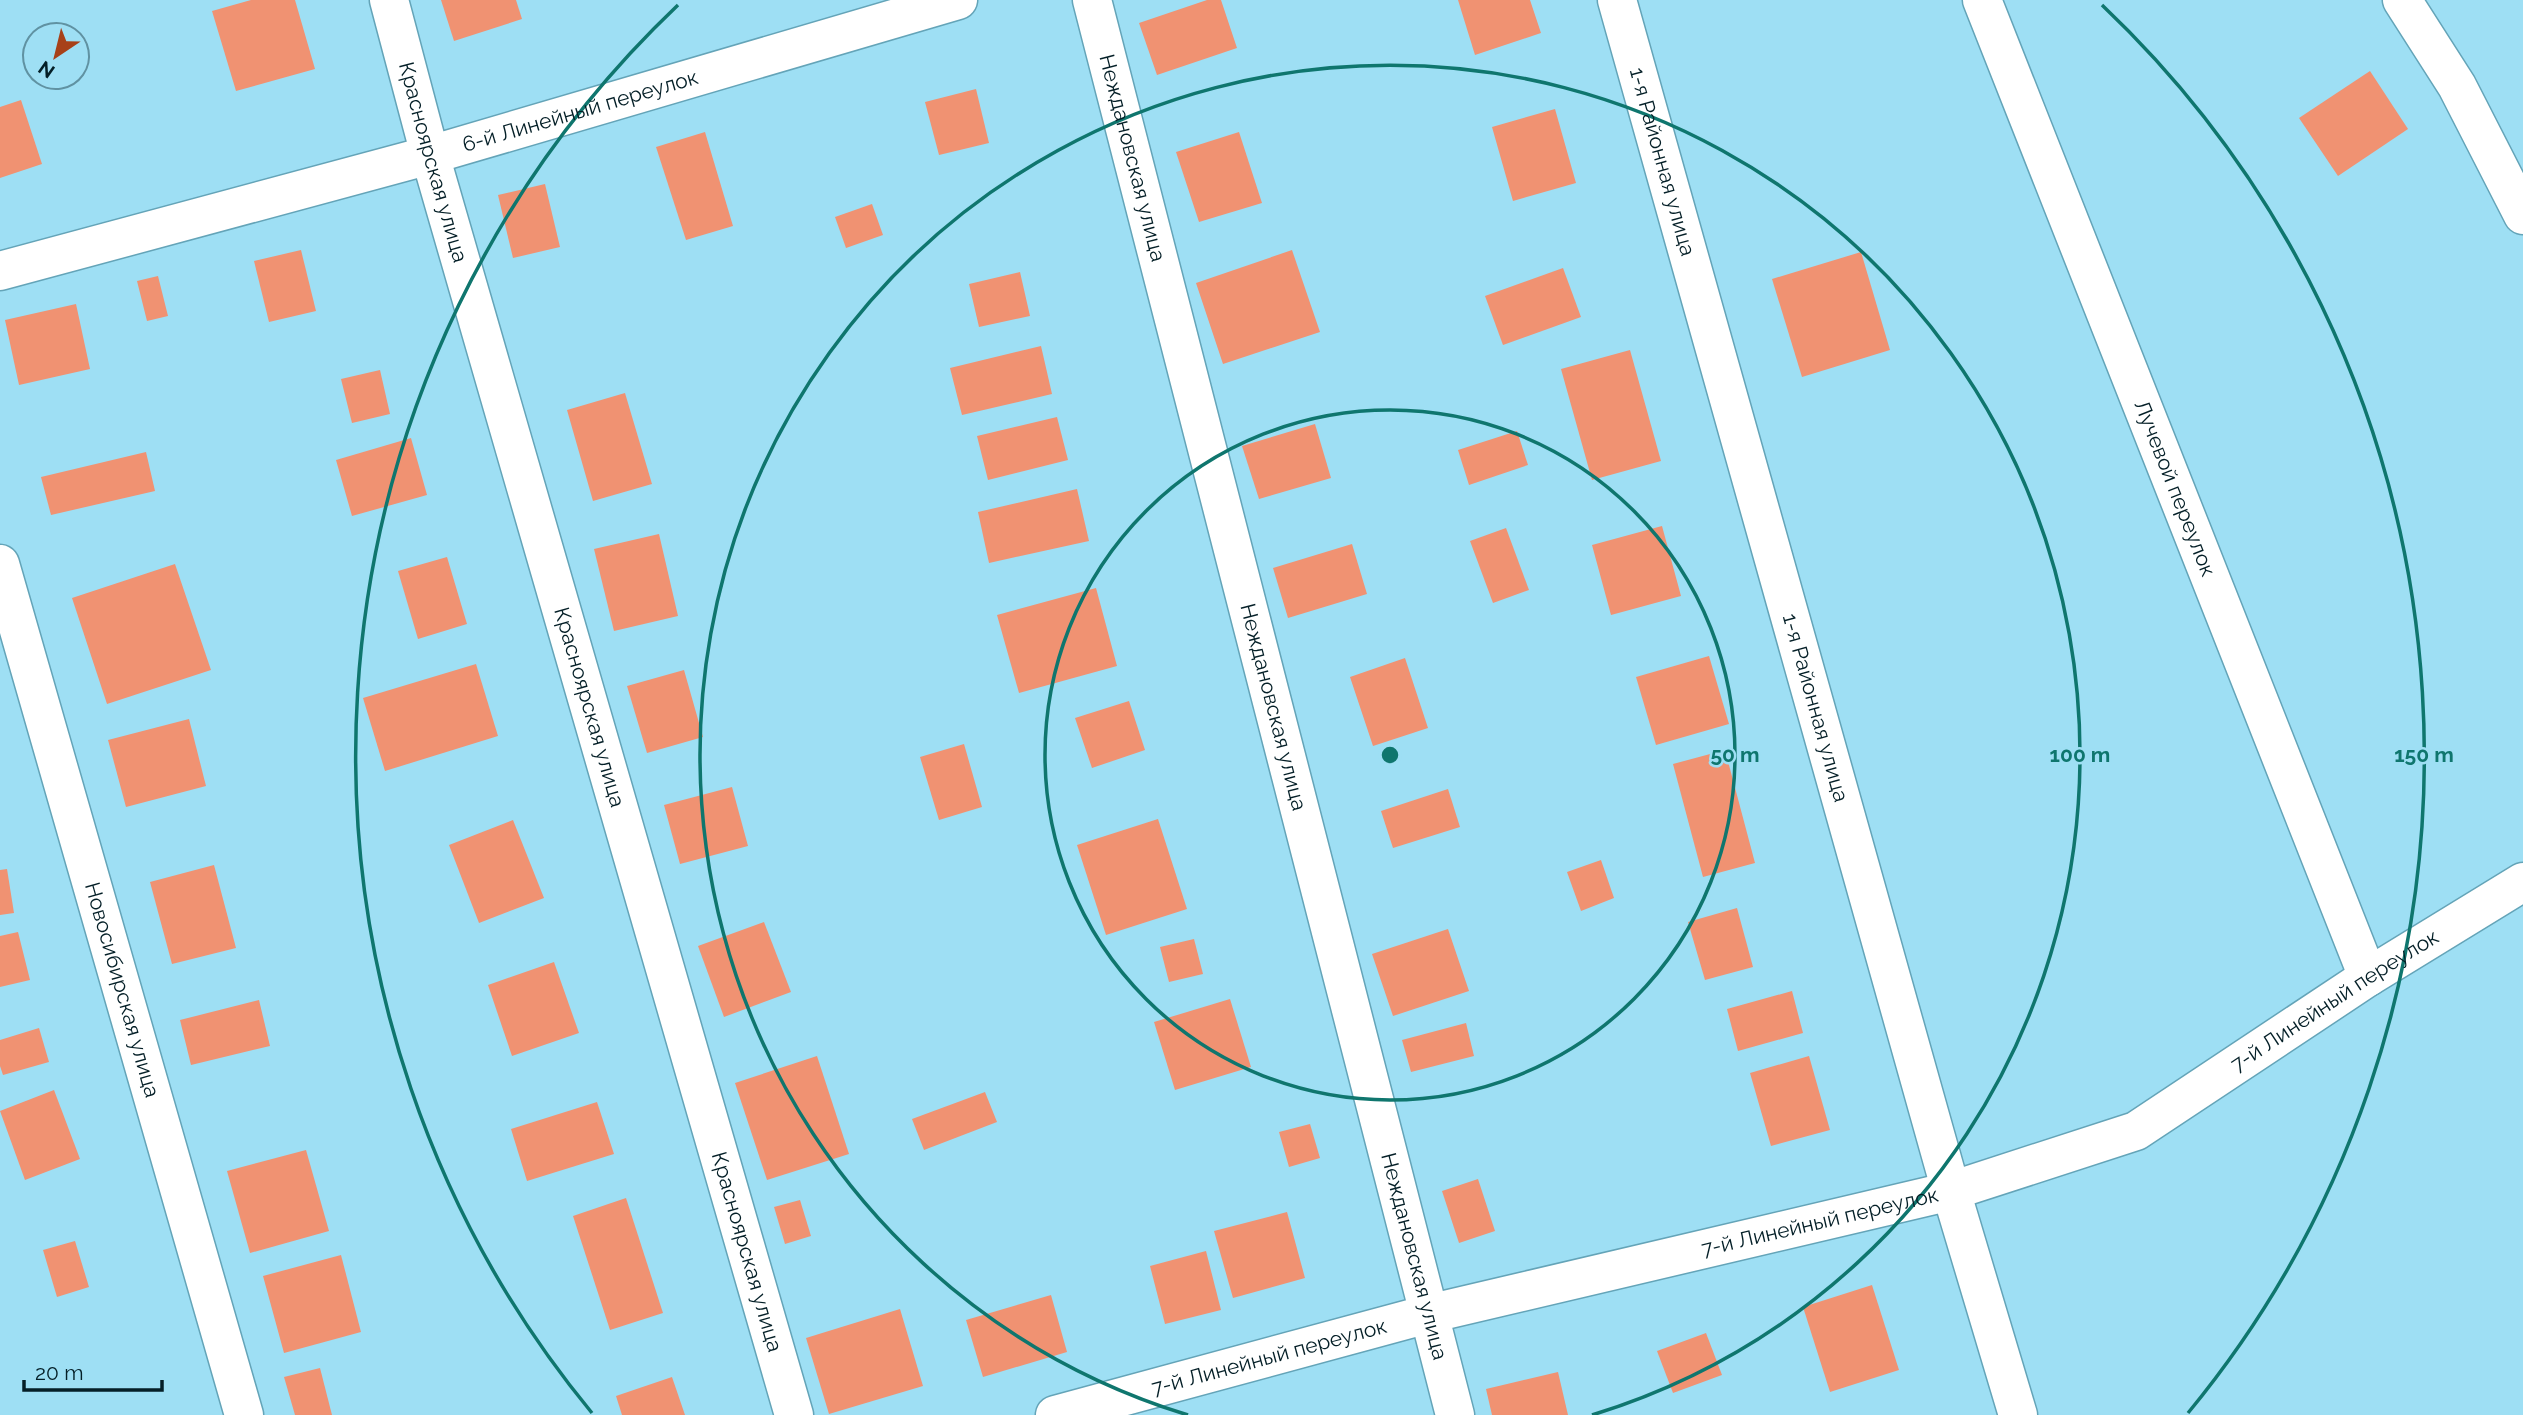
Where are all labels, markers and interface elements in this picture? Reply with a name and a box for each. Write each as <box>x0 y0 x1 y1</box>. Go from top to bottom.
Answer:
north arrow <box>21 21 91 91</box>
street label: Неждановская улица <box>1094 52 1172 264</box>
text: N <box>34 57 58 83</box>
street label: Красноярская улица <box>394 59 473 265</box>
street label: 6-й Линейный переулок <box>459 64 701 157</box>
street label: 1-я Районная улица <box>1625 65 1701 259</box>
street label: Лучевой переулок <box>2129 396 2221 580</box>
street label: Неждановская улица <box>1235 601 1312 813</box>
street label: Красноярская улица <box>549 604 631 810</box>
street label: 1-я Районная улица <box>1778 611 1854 805</box>
text: 50 m <box>1710 742 1760 767</box>
text: 100 m <box>2050 742 2110 767</box>
text: 150 m <box>2394 742 2454 767</box>
centre of rings <box>1378 743 1402 767</box>
street label: Новосибирская улица <box>80 879 165 1100</box>
street label: 7-й Линейный переулок <box>2226 924 2443 1077</box>
street label: Красноярская улица <box>707 1149 788 1355</box>
street label: Неждановская улица <box>1376 1150 1453 1362</box>
street label: 7-й Линейный переулок <box>1699 1181 1941 1261</box>
street label: 7-й Линейный переулок <box>1149 1313 1390 1400</box>
scale bar <box>24 1348 163 1392</box>
text: 20 m <box>35 1360 83 1385</box>

